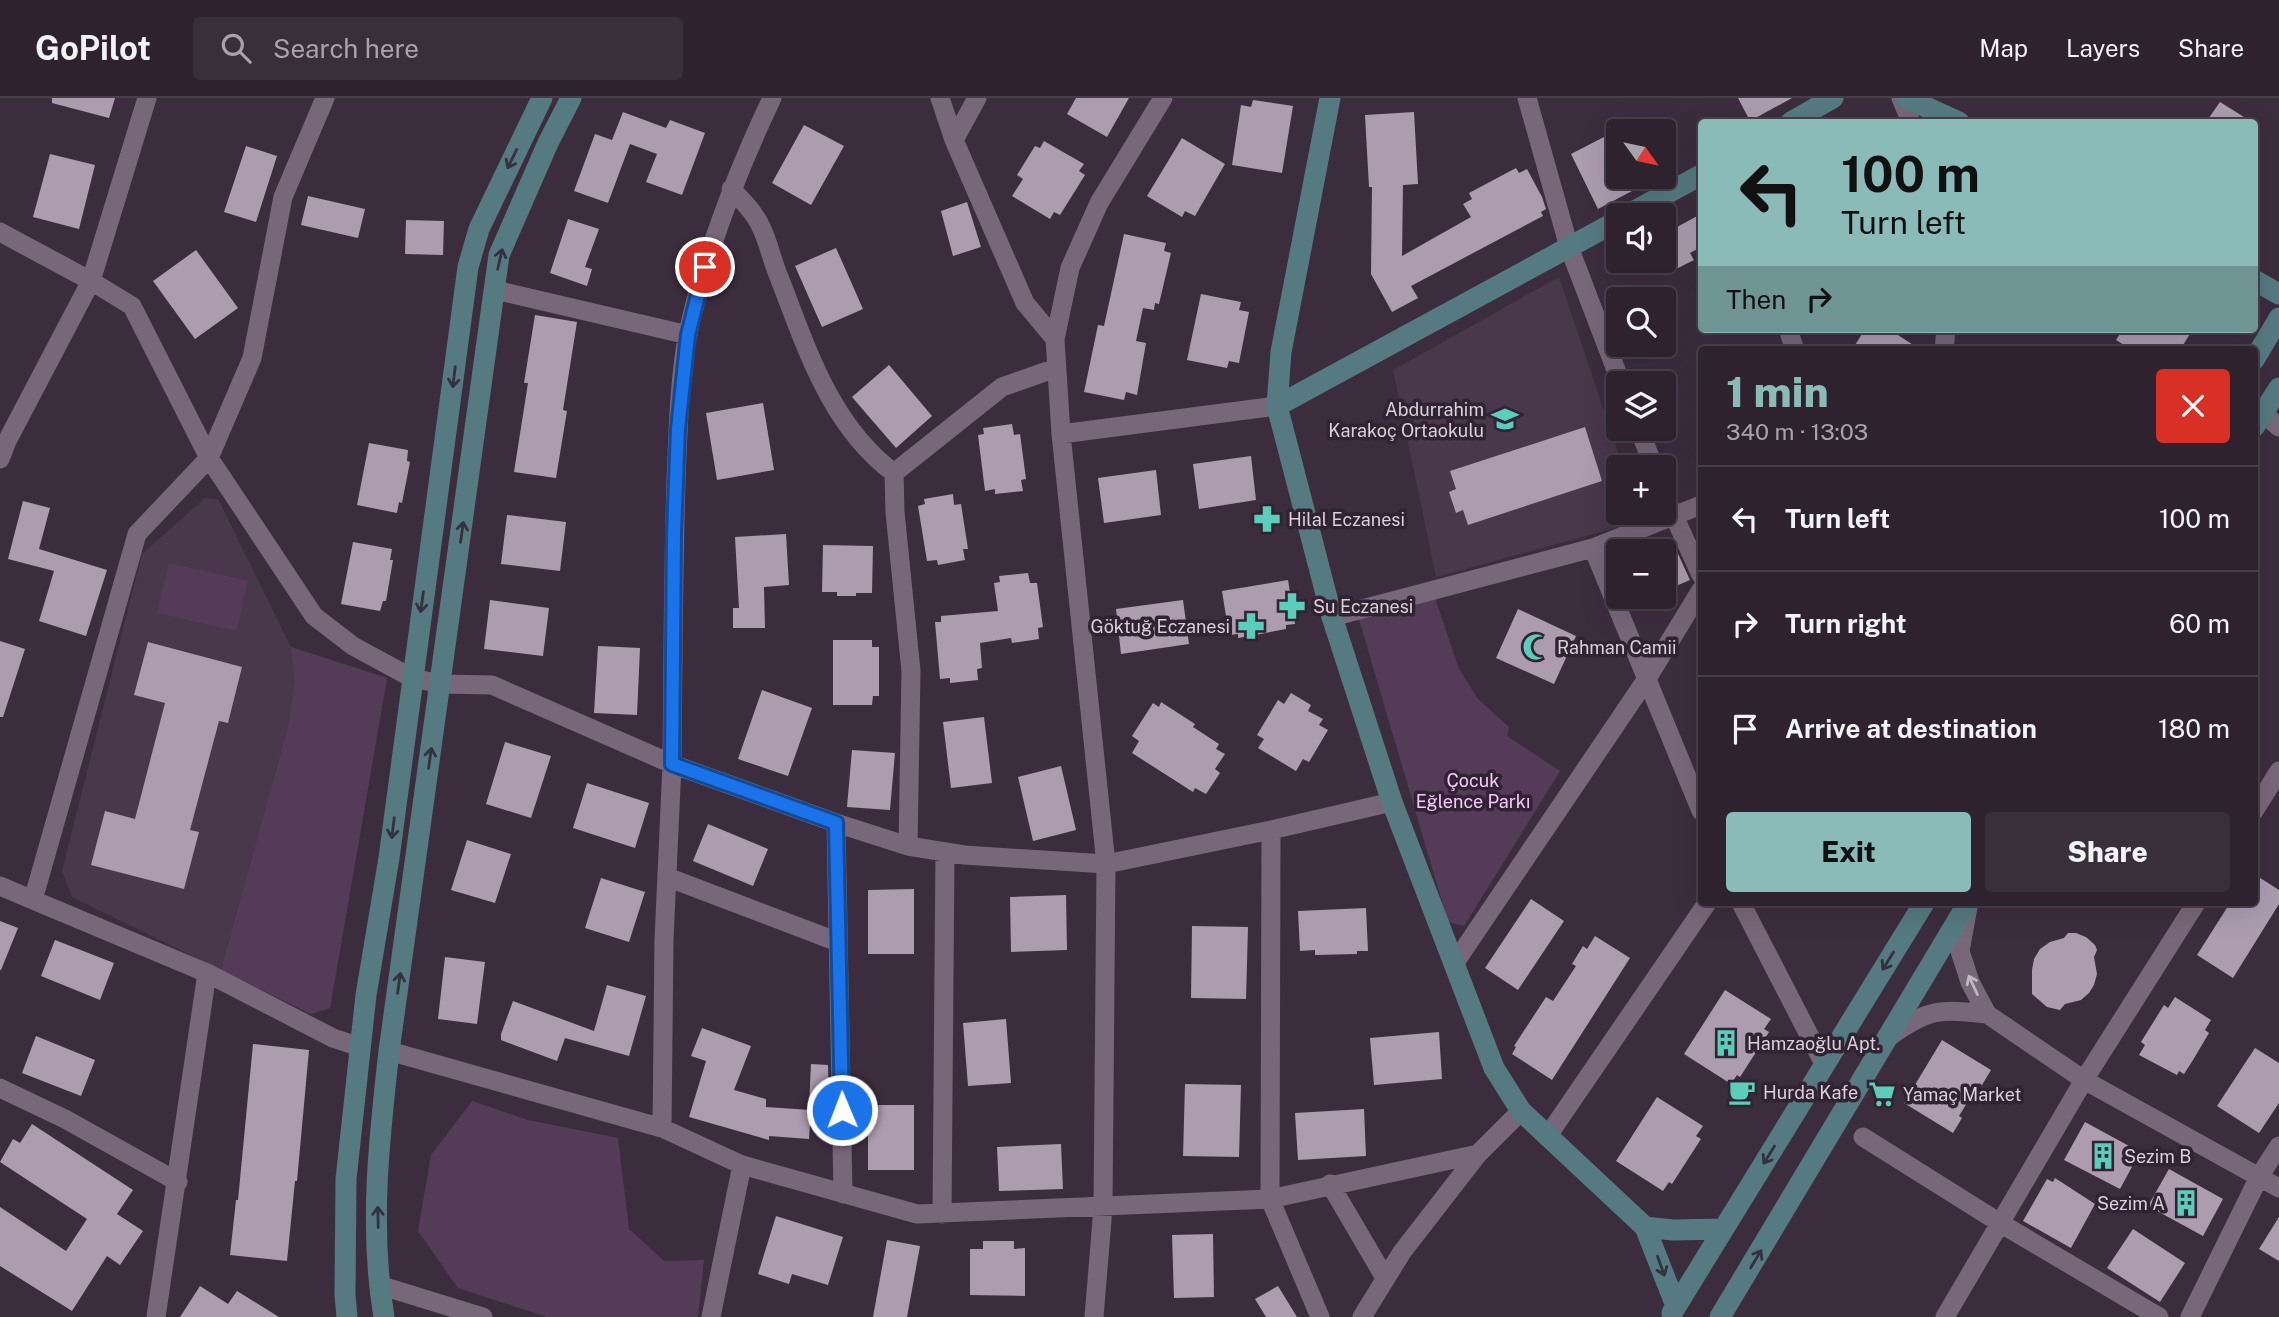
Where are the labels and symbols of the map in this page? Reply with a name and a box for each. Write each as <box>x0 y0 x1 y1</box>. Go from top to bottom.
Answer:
north arrow <box>1606 119 1676 189</box>
one-way arrow <box>505 148 519 169</box>
pin <box>675 237 735 297</box>
one-way arrow <box>494 248 507 270</box>
one-way arrow <box>448 365 461 388</box>
place label: Abdurrahim Karakoç Ortaokulu <box>1328 399 1484 441</box>
school or university icon: Abdurrahim Karakoç Ortaokulu <box>1490 404 1520 434</box>
pharmacy icon: Hilal Eczanesi <box>1252 504 1282 534</box>
place label: Hilal Eczanesi <box>1288 509 1405 530</box>
one-way arrow <box>455 521 468 544</box>
one-way arrow <box>416 590 429 613</box>
pharmacy icon: Su Eczanesi <box>1277 591 1307 621</box>
place label: Su Eczanesi <box>1313 596 1413 617</box>
pharmacy icon: Göktuğ Eczanesi <box>1236 611 1266 641</box>
place label: Göktuğ Eczanesi <box>1090 616 1230 637</box>
mosque icon: Rahman Camii <box>1521 632 1551 662</box>
place label: Rahman Camii <box>1557 637 1676 658</box>
one-way arrow <box>424 747 437 770</box>
park label: Çocuk Eğlence Parkı <box>1416 770 1530 812</box>
one-way arrow <box>386 816 399 838</box>
one-way arrow <box>1880 950 1894 970</box>
one-way arrow <box>393 972 406 995</box>
one-way arrow <box>1966 975 1979 996</box>
building icon: Hamzaoğlu Apt. <box>1711 1028 1741 1058</box>
place label: Hamzaoğlu Apt. <box>1747 1033 1880 1054</box>
position arrow <box>805 1073 879 1147</box>
cafe icon: Hurda Kafe <box>1727 1077 1757 1107</box>
supermarket icon: Yamaç Market <box>1867 1079 1897 1109</box>
place label: Hurda Kafe <box>1763 1082 1858 1103</box>
place label: Yamaç Market <box>1903 1084 2022 1105</box>
building icon: Sezim B <box>2088 1141 2118 1171</box>
one-way arrow <box>1761 1144 1775 1164</box>
place label: Sezim B <box>2124 1146 2191 1167</box>
building icon: Sezim A <box>2171 1188 2201 1218</box>
place label: Sezim A <box>2097 1193 2165 1214</box>
one-way arrow <box>371 1206 385 1229</box>
one-way arrow <box>1749 1249 1763 1269</box>
one-way arrow <box>1656 1255 1668 1277</box>

